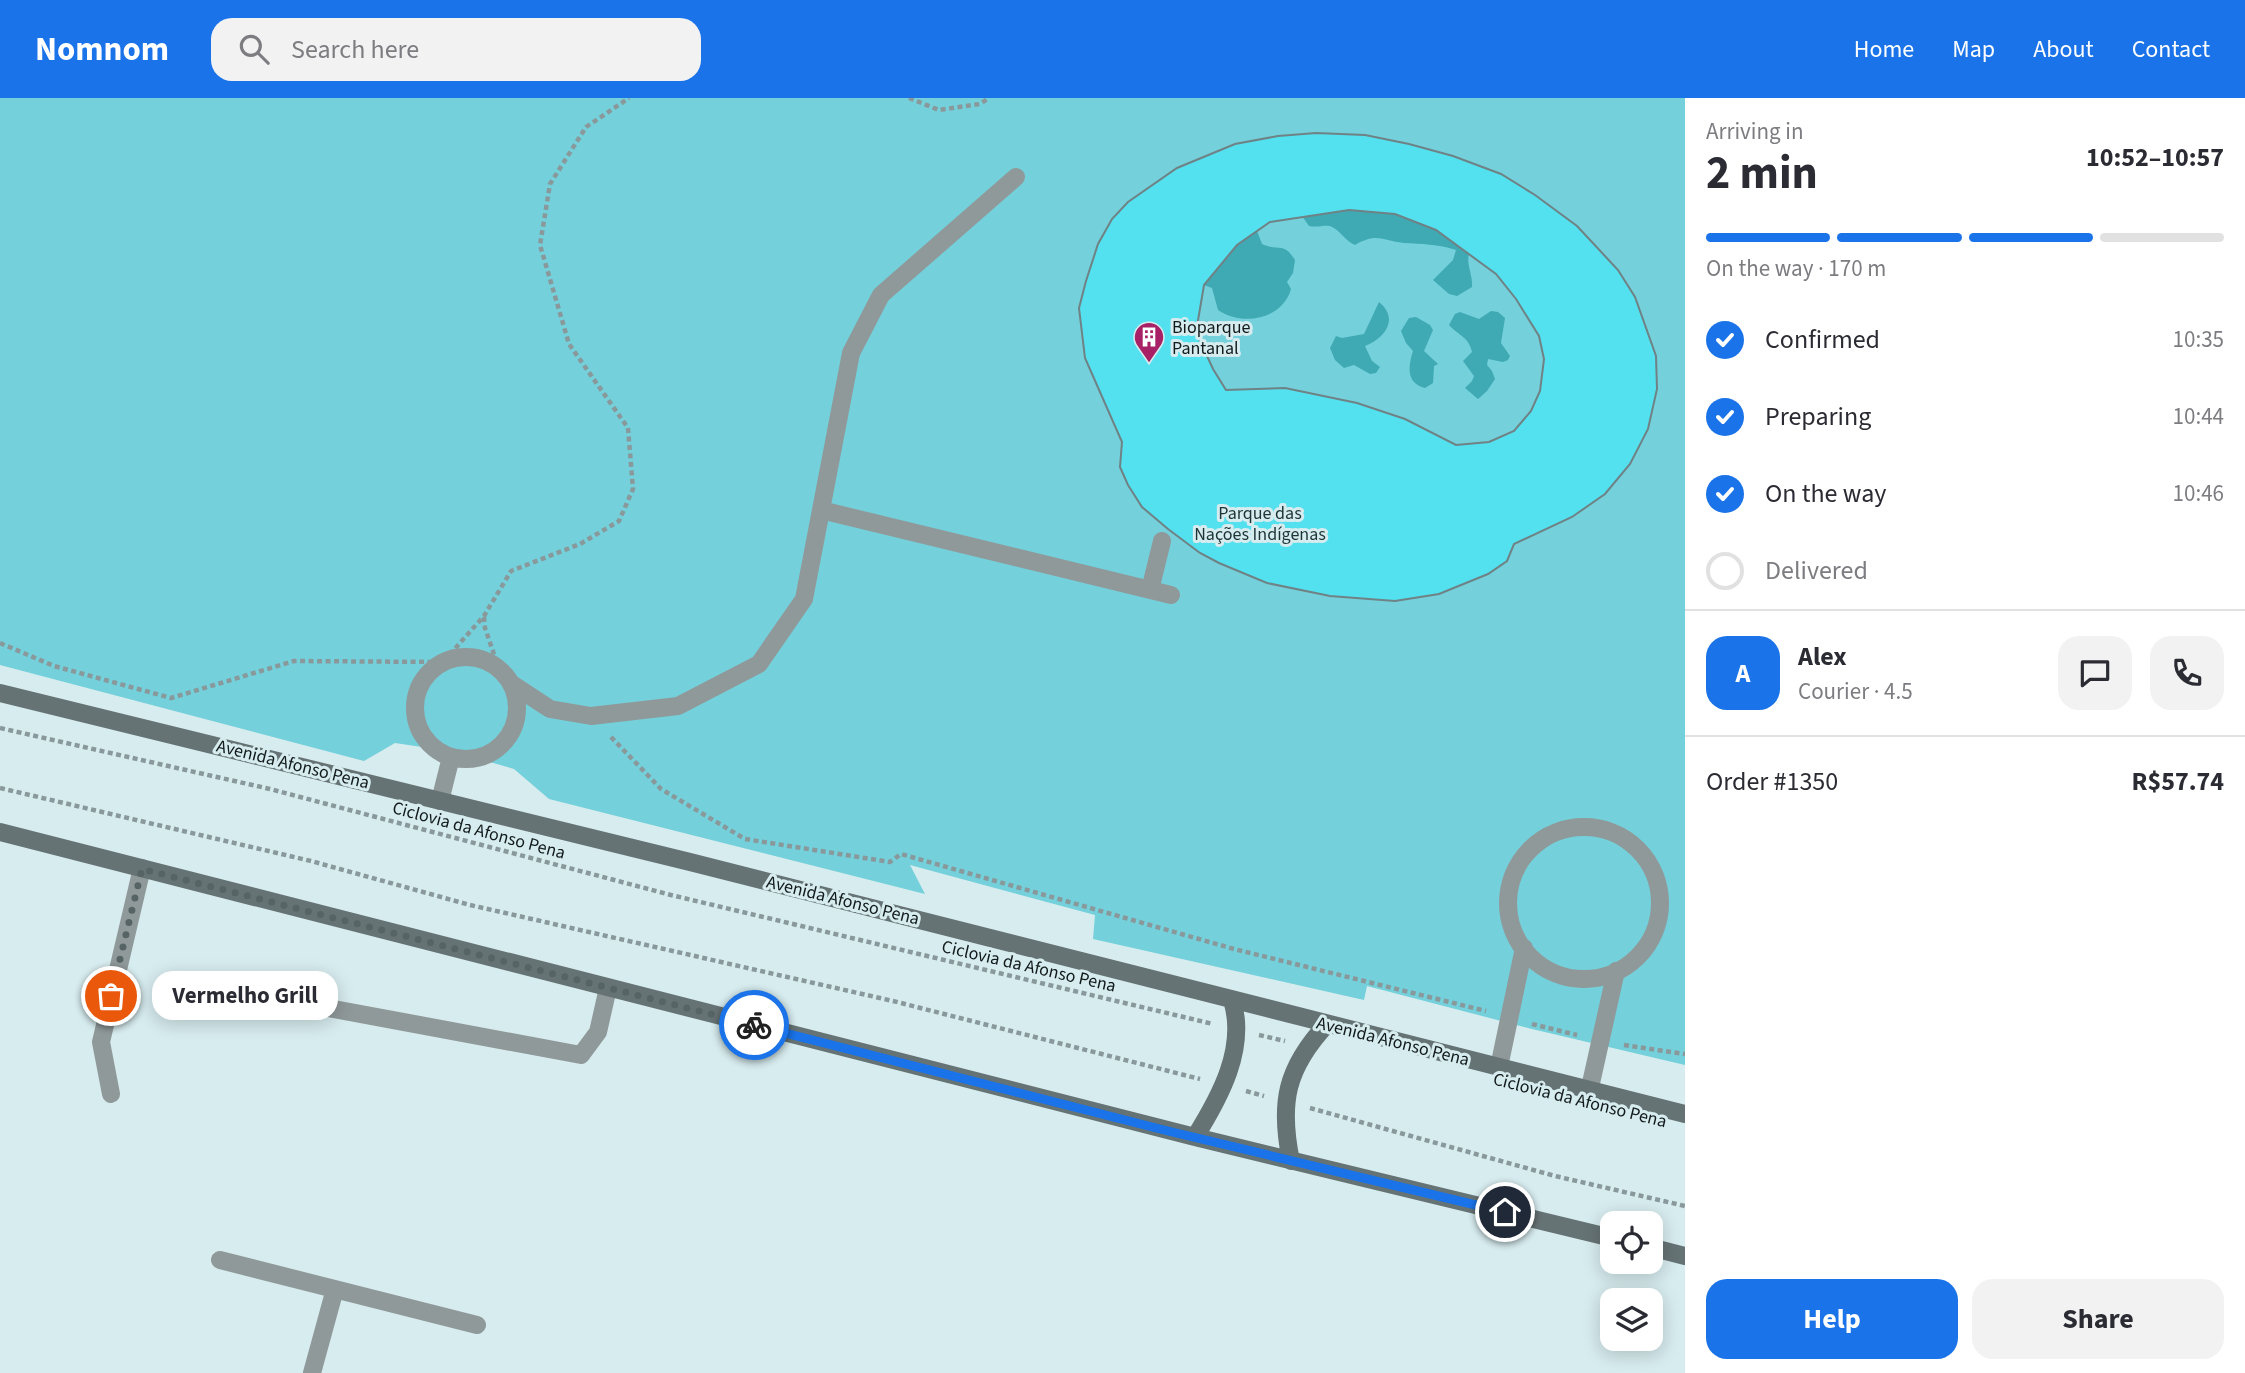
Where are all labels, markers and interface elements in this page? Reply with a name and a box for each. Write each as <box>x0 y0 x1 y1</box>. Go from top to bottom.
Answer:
search box <box>211 18 701 81</box>
text: Nomnom <box>35 26 169 73</box>
icon: search <box>235 30 273 68</box>
text: Search here <box>291 31 419 68</box>
text: Home <box>1854 32 1914 67</box>
text: Map <box>1952 32 1995 67</box>
text: About <box>2033 32 2094 67</box>
text: Contact <box>2132 32 2210 67</box>
text: Arriving in <box>1706 115 1804 148</box>
text: 10:52–10:57 <box>2086 139 2224 176</box>
text: 2 min <box>1706 141 1818 206</box>
text: On the way · 170 m <box>1706 252 1886 285</box>
place label: Bioparque Pantanal <box>1172 315 1250 361</box>
building icon: Bioparque Pantanal <box>1132 320 1166 364</box>
icon: check <box>1706 321 1744 359</box>
text: Confirmed <box>1765 321 1880 358</box>
text: 10:35 <box>2173 323 2224 356</box>
icon: check <box>1706 398 1744 436</box>
text: Preparing <box>1765 398 1871 435</box>
text: 10:44 <box>2173 400 2224 433</box>
icon: check <box>1706 475 1744 513</box>
text: On the way <box>1765 475 1886 512</box>
text: 10:46 <box>2173 477 2224 510</box>
park label: Parque das Nações Indígenas <box>1194 501 1326 547</box>
text: Delivered <box>1765 552 1868 589</box>
button: chat <box>2058 636 2132 710</box>
button: phone <box>2150 636 2224 710</box>
text: Alex <box>1798 638 1847 675</box>
text: A <box>1736 655 1750 692</box>
text: Courier · 4.5 <box>1798 675 1913 708</box>
street label: Avenida Afonso Pena <box>214 733 372 796</box>
text: Order #1350 <box>1706 763 1838 800</box>
text: R$57.74 <box>2132 763 2224 800</box>
street label: Ciclovia da Afonso Pena <box>390 795 568 866</box>
street label: Avenida Afonso Pena <box>764 869 922 932</box>
street label: Ciclovia da Afonso Pena <box>939 934 1118 999</box>
pin <box>81 966 141 1026</box>
callout: Vermelho Grill <box>153 972 338 1020</box>
icon: bag <box>92 977 130 1015</box>
text: Vermelho Grill <box>172 979 318 1012</box>
courier <box>719 990 789 1060</box>
icon: bike <box>735 1006 773 1044</box>
street label: Avenida Afonso Pena <box>1314 1010 1472 1073</box>
street label: Ciclovia da Afonso Pena <box>1490 1067 1669 1134</box>
pin <box>1475 1182 1535 1242</box>
icon: home <box>1486 1193 1524 1231</box>
map controls <box>1600 1211 1663 1351</box>
button: locate <box>1600 1211 1663 1274</box>
button: Help <box>1706 1279 1958 1359</box>
button: Share <box>1972 1279 2224 1359</box>
button: layers <box>1600 1288 1663 1351</box>

